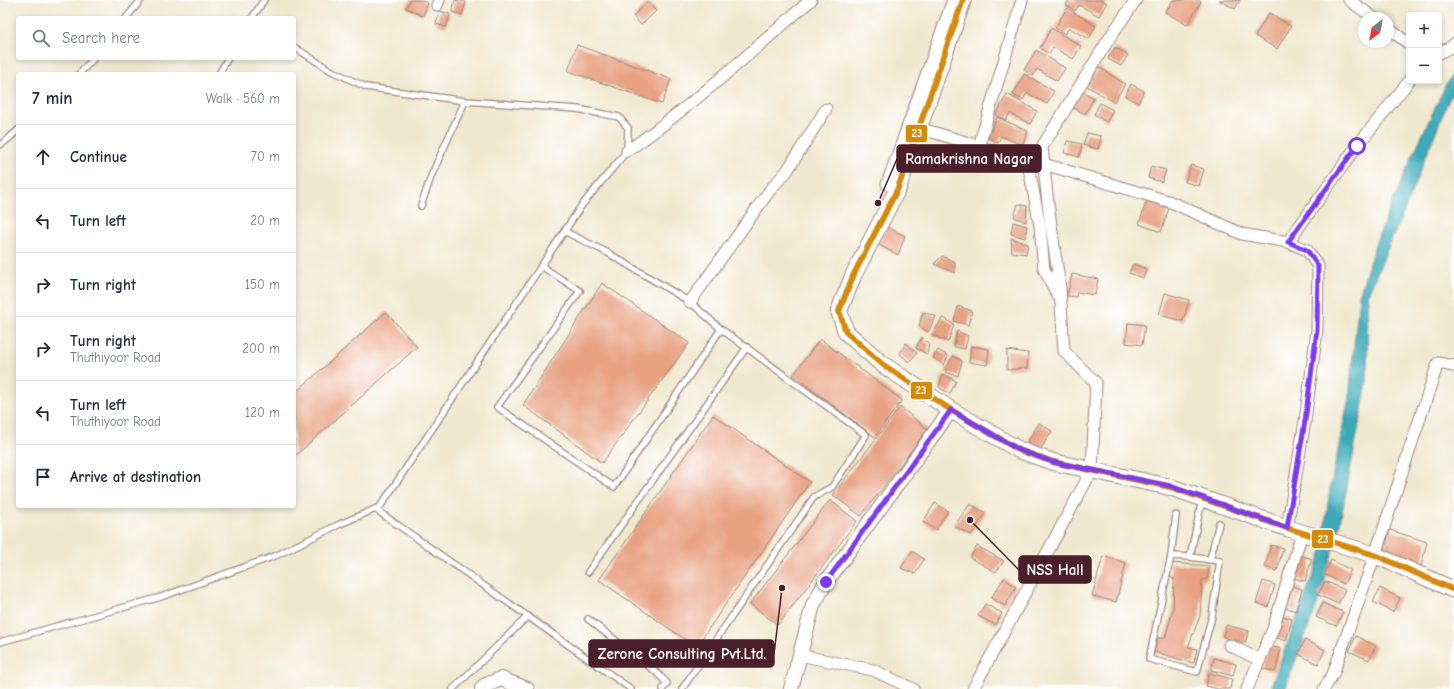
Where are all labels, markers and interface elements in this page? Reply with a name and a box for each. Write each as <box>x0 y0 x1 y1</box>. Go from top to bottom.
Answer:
north arrow <box>1358 12 1394 48</box>
map controls <box>1406 12 1442 84</box>
button: + <box>1406 12 1442 48</box>
search box <box>16 16 296 60</box>
icon: search <box>30 27 52 49</box>
text: Search here <box>62 29 140 47</box>
button: − <box>1406 48 1442 84</box>
text: 7 min <box>32 89 73 108</box>
text: Walk · 560 m <box>206 91 280 106</box>
line badge: 23 <box>905 124 928 143</box>
text: 23 <box>912 127 922 140</box>
route start <box>1348 137 1366 155</box>
callout: Ramakrishna Nagar <box>897 145 1041 172</box>
icon: ahead <box>32 146 54 168</box>
text: Continue <box>70 148 127 166</box>
text: 70 m <box>251 149 280 164</box>
text: Ramakrishna Nagar <box>905 150 1033 168</box>
icon: left <box>32 210 54 232</box>
text: Turn left <box>70 212 126 230</box>
text: 20 m <box>250 213 280 228</box>
icon: right <box>32 274 54 296</box>
text: Turn right <box>70 276 136 294</box>
text: 150 m <box>245 277 280 292</box>
text: Turn right <box>70 332 136 350</box>
icon: right <box>32 338 54 360</box>
text: 200 m <box>242 341 280 356</box>
text: Thuthiyoor Road <box>70 350 161 365</box>
line badge: 23 <box>910 381 933 400</box>
text: 23 <box>916 384 926 397</box>
text: Turn left <box>70 396 126 414</box>
icon: left <box>32 402 54 424</box>
text: 120 m <box>245 405 280 420</box>
text: Thuthiyoor Road <box>70 414 161 429</box>
icon: arrive <box>32 466 54 488</box>
text: Arrive at destination <box>70 468 201 486</box>
line badge: 23 <box>1311 529 1334 549</box>
text: 23 <box>1318 533 1328 546</box>
callout: NSS Hall <box>1019 556 1091 583</box>
text: NSS Hall <box>1027 561 1083 579</box>
route end <box>817 573 835 591</box>
callout: Zerone Consulting Pvt.Ltd. <box>589 640 774 667</box>
text: Zerone Consulting Pvt.Ltd. <box>598 645 766 663</box>

